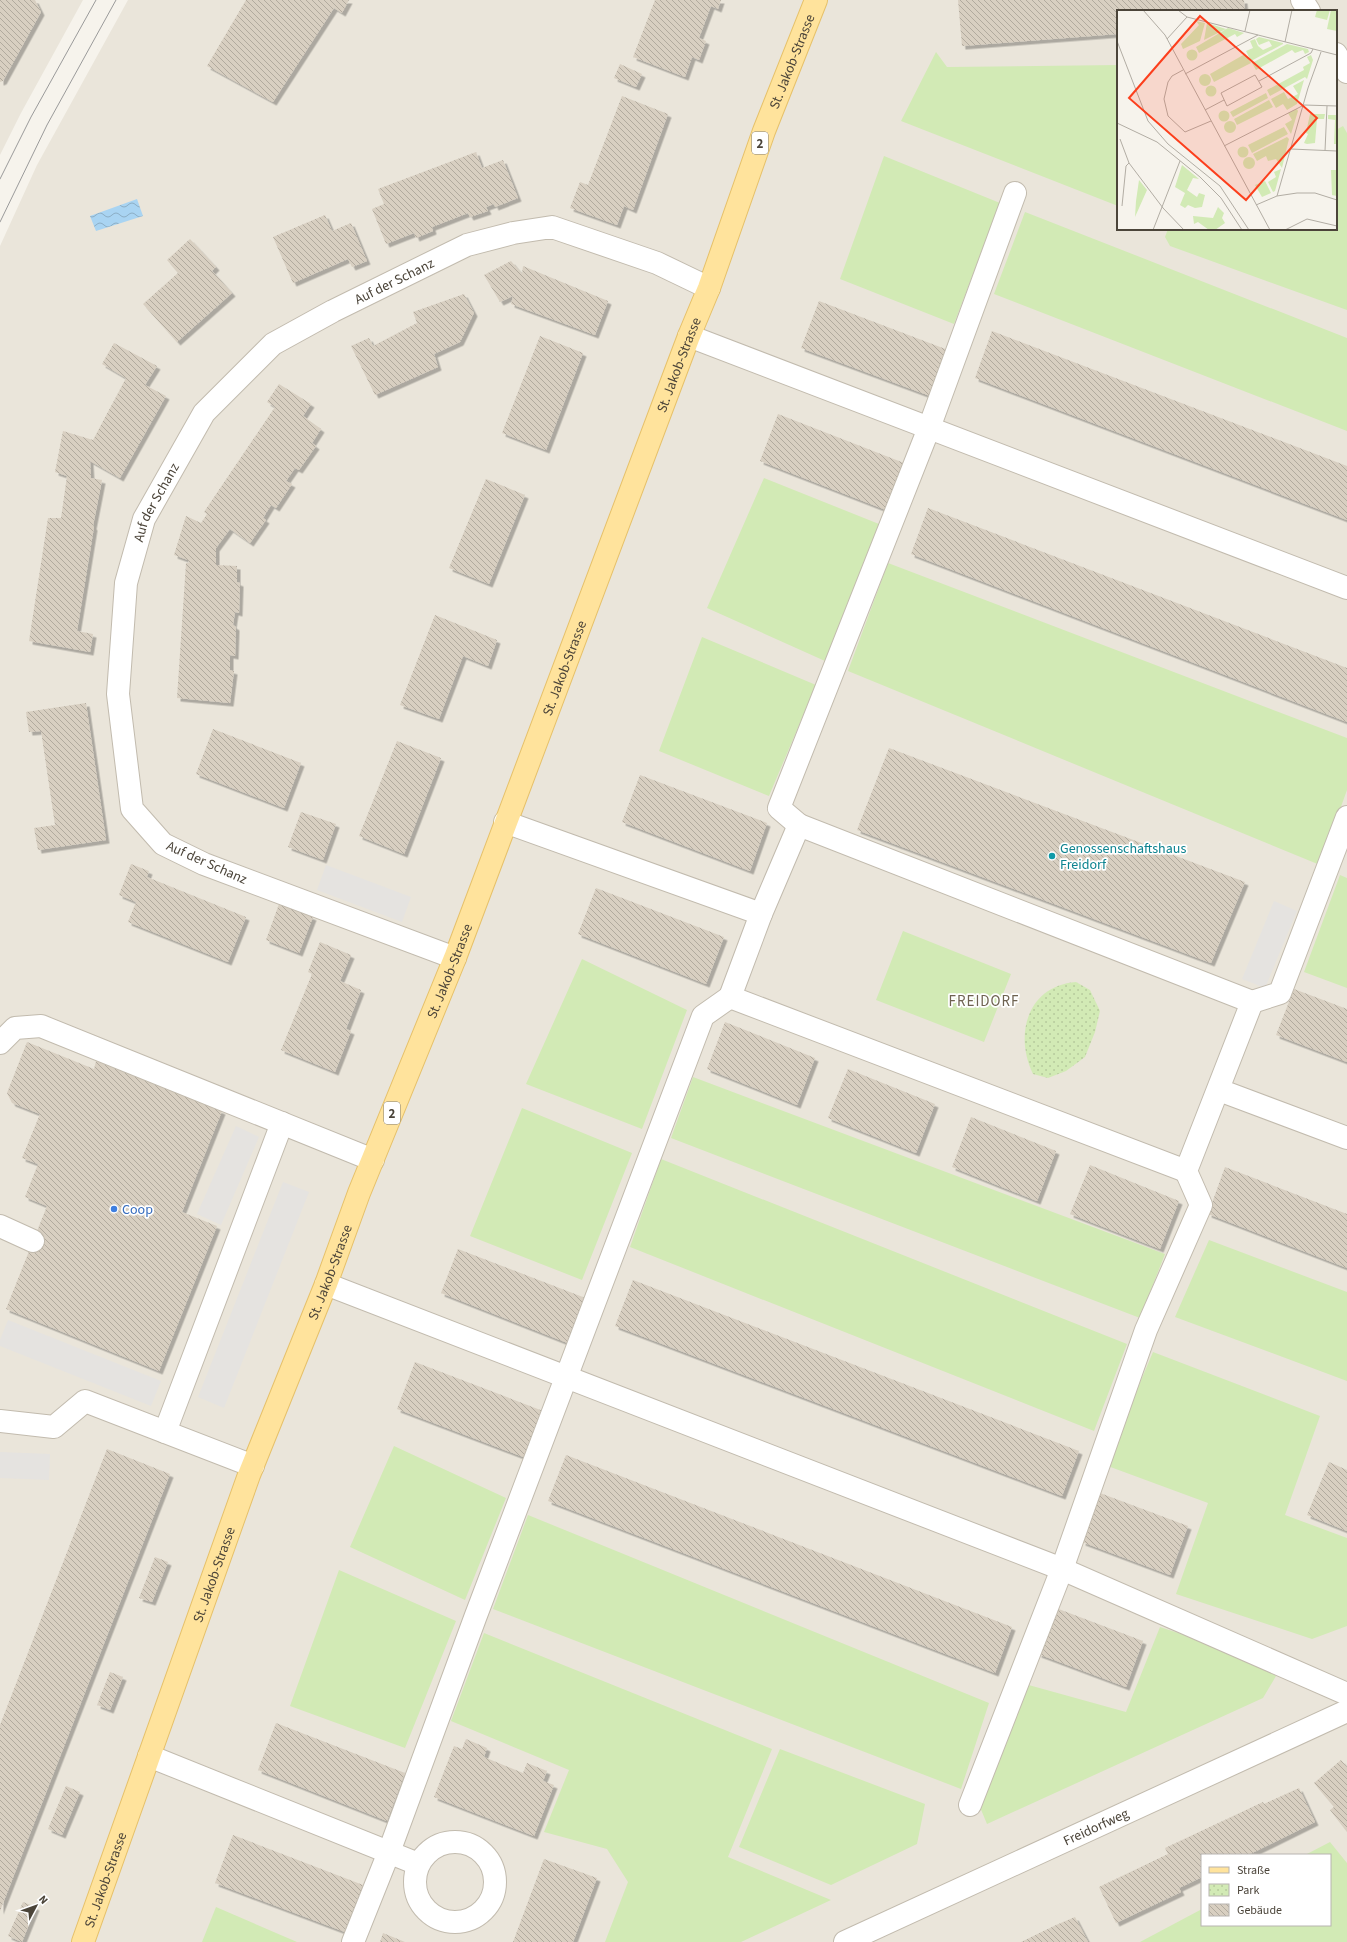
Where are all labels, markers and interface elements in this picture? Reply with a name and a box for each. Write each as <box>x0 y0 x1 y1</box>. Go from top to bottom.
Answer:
inset map <box>1117 10 1337 230</box>
street label: St. Jakob-Strasse <box>765 11 820 112</box>
road number: 2 <box>752 132 768 154</box>
street label: Auf der Schanz <box>351 254 438 310</box>
street label: St. Jakob-Strasse <box>652 315 707 416</box>
street label: Auf der Schanz <box>129 459 185 544</box>
street label: St. Jakob-Strasse <box>538 618 592 719</box>
street label: Auf der Schanz <box>163 836 250 890</box>
place label: Genossenschaftshaus Freidorf <box>1060 839 1186 875</box>
marker: Genossenschaftshaus Freidorf <box>1047 851 1057 861</box>
street label: St. Jakob-Strasse <box>422 921 478 1022</box>
district label: FREIDORF <box>949 991 1019 1012</box>
road number: 2 <box>384 1102 400 1124</box>
place label: Coop <box>122 1200 153 1220</box>
marker: Coop <box>109 1204 119 1214</box>
street label: St. Jakob-Strasse <box>304 1222 358 1323</box>
street label: St. Jakob-Strasse <box>188 1524 241 1626</box>
street label: Freidorfweg <box>1060 1804 1132 1851</box>
street label: St. Jakob-Strasse <box>80 1829 132 1931</box>
legend <box>1201 1854 1331 1926</box>
text: Straße <box>1237 1862 1270 1879</box>
text: Park <box>1237 1882 1259 1899</box>
north arrow <box>16 1886 56 1926</box>
text: N <box>35 1892 51 1907</box>
text: Gebäude <box>1237 1902 1282 1919</box>

